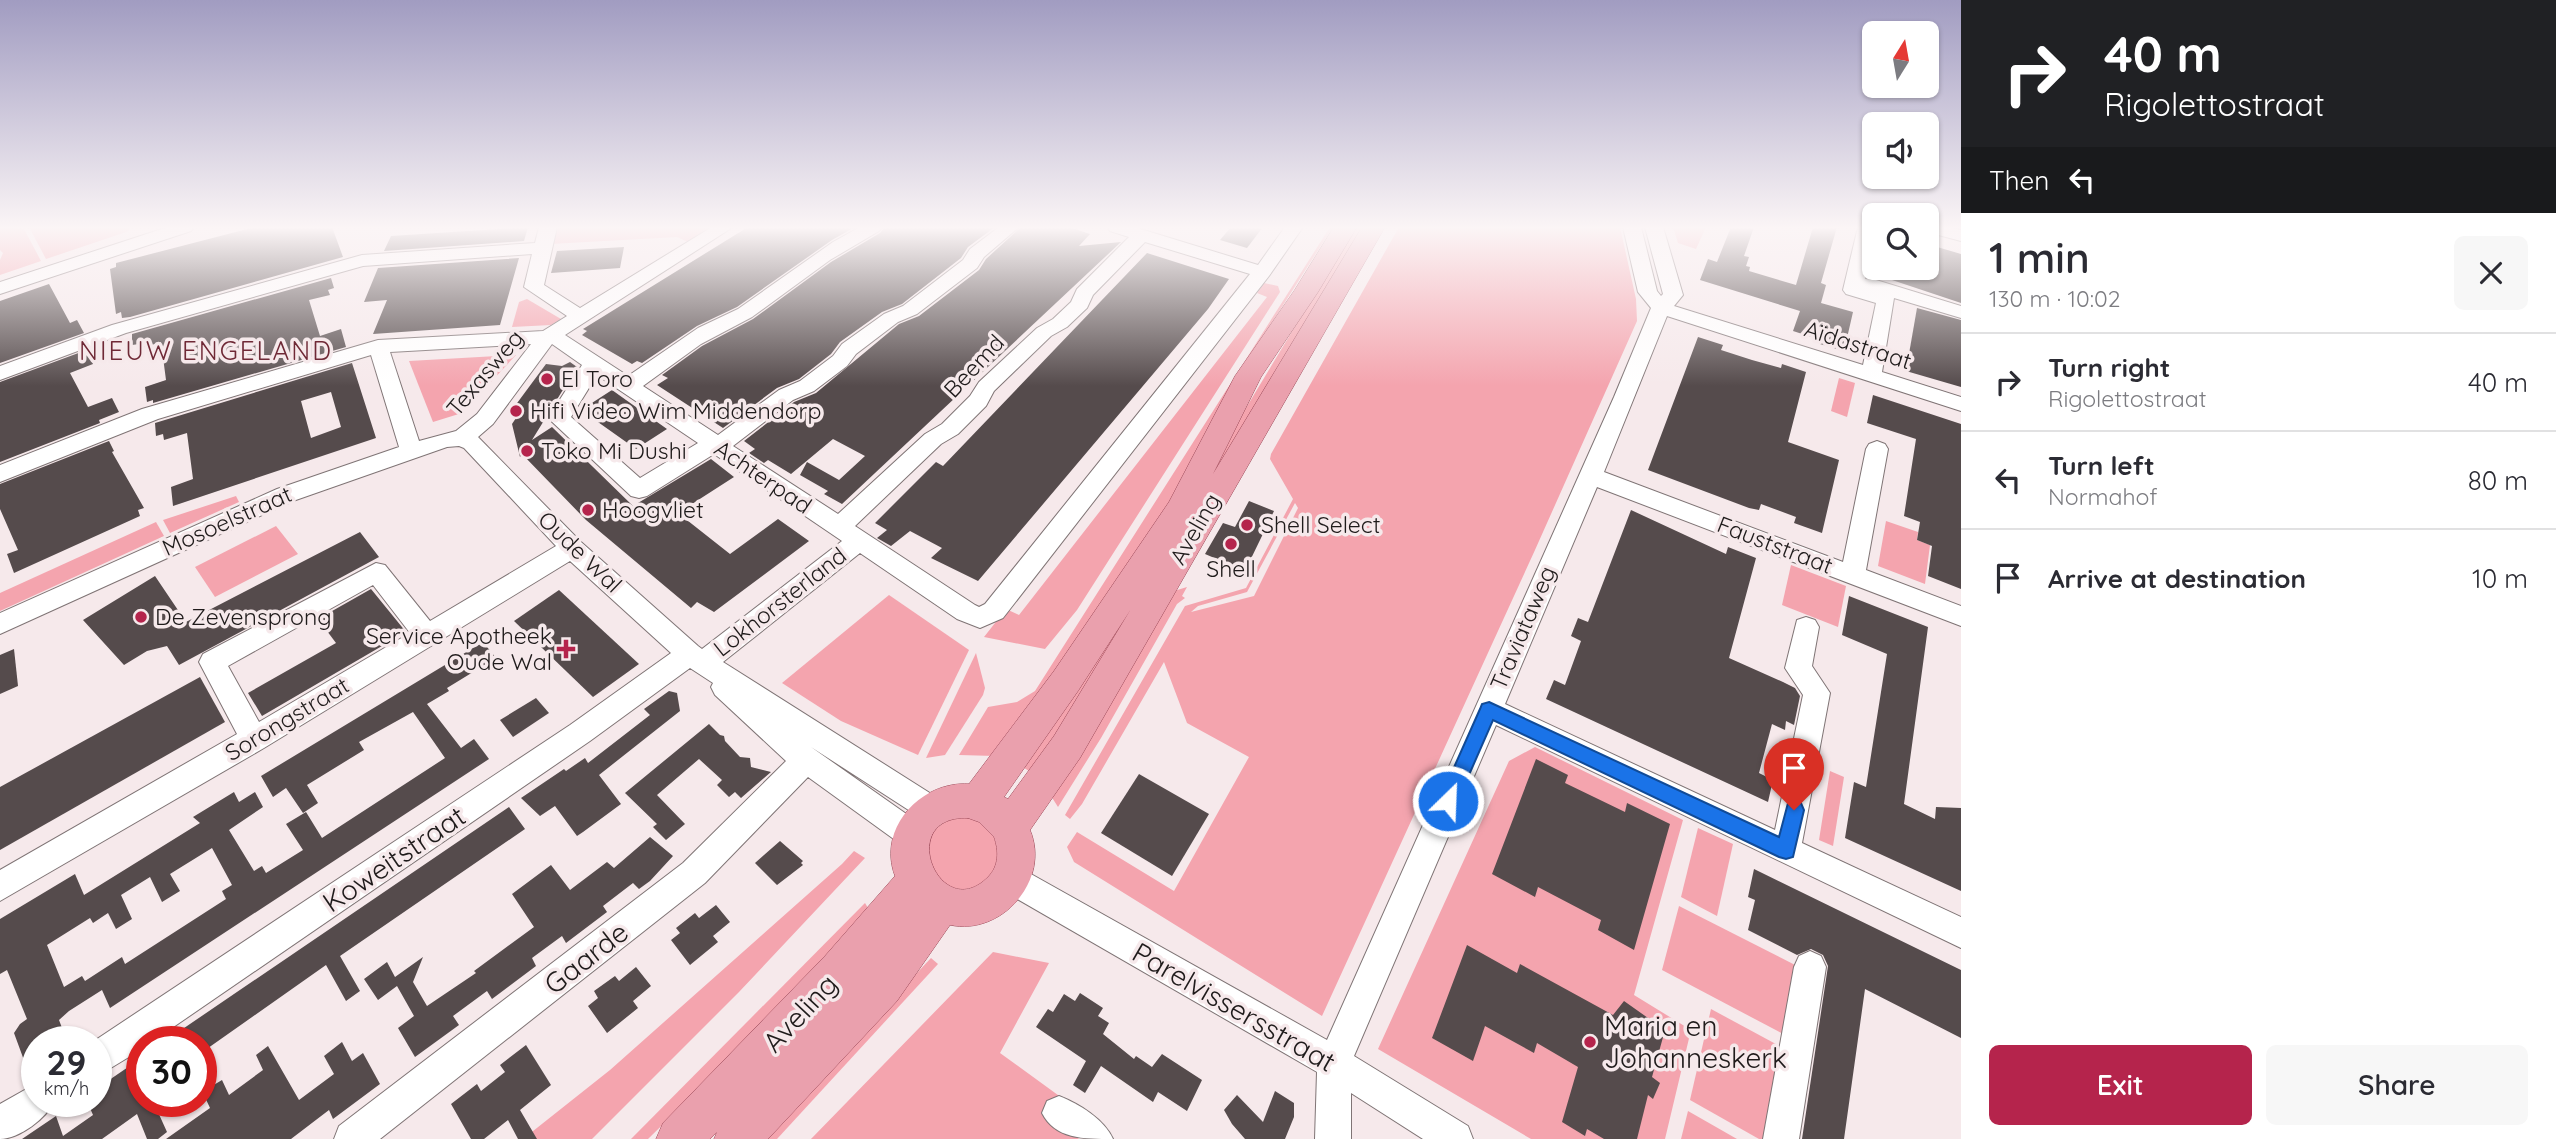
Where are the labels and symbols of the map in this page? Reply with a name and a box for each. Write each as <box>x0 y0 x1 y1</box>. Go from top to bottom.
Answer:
north arrow <box>1862 21 1939 98</box>
street label: Aïdastraat <box>1801 314 1915 375</box>
street label: Texasweg <box>440 323 529 422</box>
street label: Beemd <box>937 328 1010 403</box>
district label: NIEUW ENGELAND <box>79 334 333 367</box>
place label: El Toro <box>561 364 633 393</box>
marker: El Toro <box>539 371 555 387</box>
place label: Hifi Video Wim Middendorp <box>530 396 821 425</box>
marker: Hifi Video Wim Middendorp <box>508 403 524 419</box>
street label: Achterpad <box>709 433 817 520</box>
place label: Toko Mi Dushi <box>541 436 687 465</box>
marker: Toko Mi Dushi <box>519 443 535 459</box>
street label: Mosoelstraat <box>157 479 296 562</box>
street label: Aveling <box>1163 488 1226 569</box>
place label: Hoogvliet <box>602 495 704 524</box>
marker: Hoogvliet <box>580 502 596 518</box>
street label: Oude Wal <box>532 505 628 599</box>
street label: Fauststraat <box>1713 509 1837 580</box>
place label: Shell Select <box>1261 510 1381 539</box>
marker: Shell Select <box>1239 517 1255 533</box>
marker: Shell <box>1223 536 1239 552</box>
street label: Lokhorsterland <box>707 541 852 663</box>
place label: Shell <box>1206 554 1256 583</box>
street label: Traviataweg <box>1483 561 1562 694</box>
place label: De Zevensprong <box>155 602 332 631</box>
marker: De Zevensprong <box>133 609 149 625</box>
place label: Service Apotheek Oude Wal <box>366 621 552 676</box>
marker: Service Apotheek Oude Wal <box>558 641 574 657</box>
street label: Sorongstraat <box>219 670 354 767</box>
pin <box>1764 738 1824 810</box>
position arrow <box>1411 764 1485 838</box>
street label: Koweitstraat <box>316 798 472 919</box>
street label: Gaarde <box>537 914 635 1001</box>
street label: Parelvissersstraat <box>1126 934 1342 1079</box>
street label: Aveling <box>755 966 844 1059</box>
place label: Maria en Johanneskerk <box>1604 1008 1787 1075</box>
speed limit sign: 30 <box>126 1026 217 1117</box>
marker: Maria en Johanneskerk <box>1582 1034 1598 1050</box>

